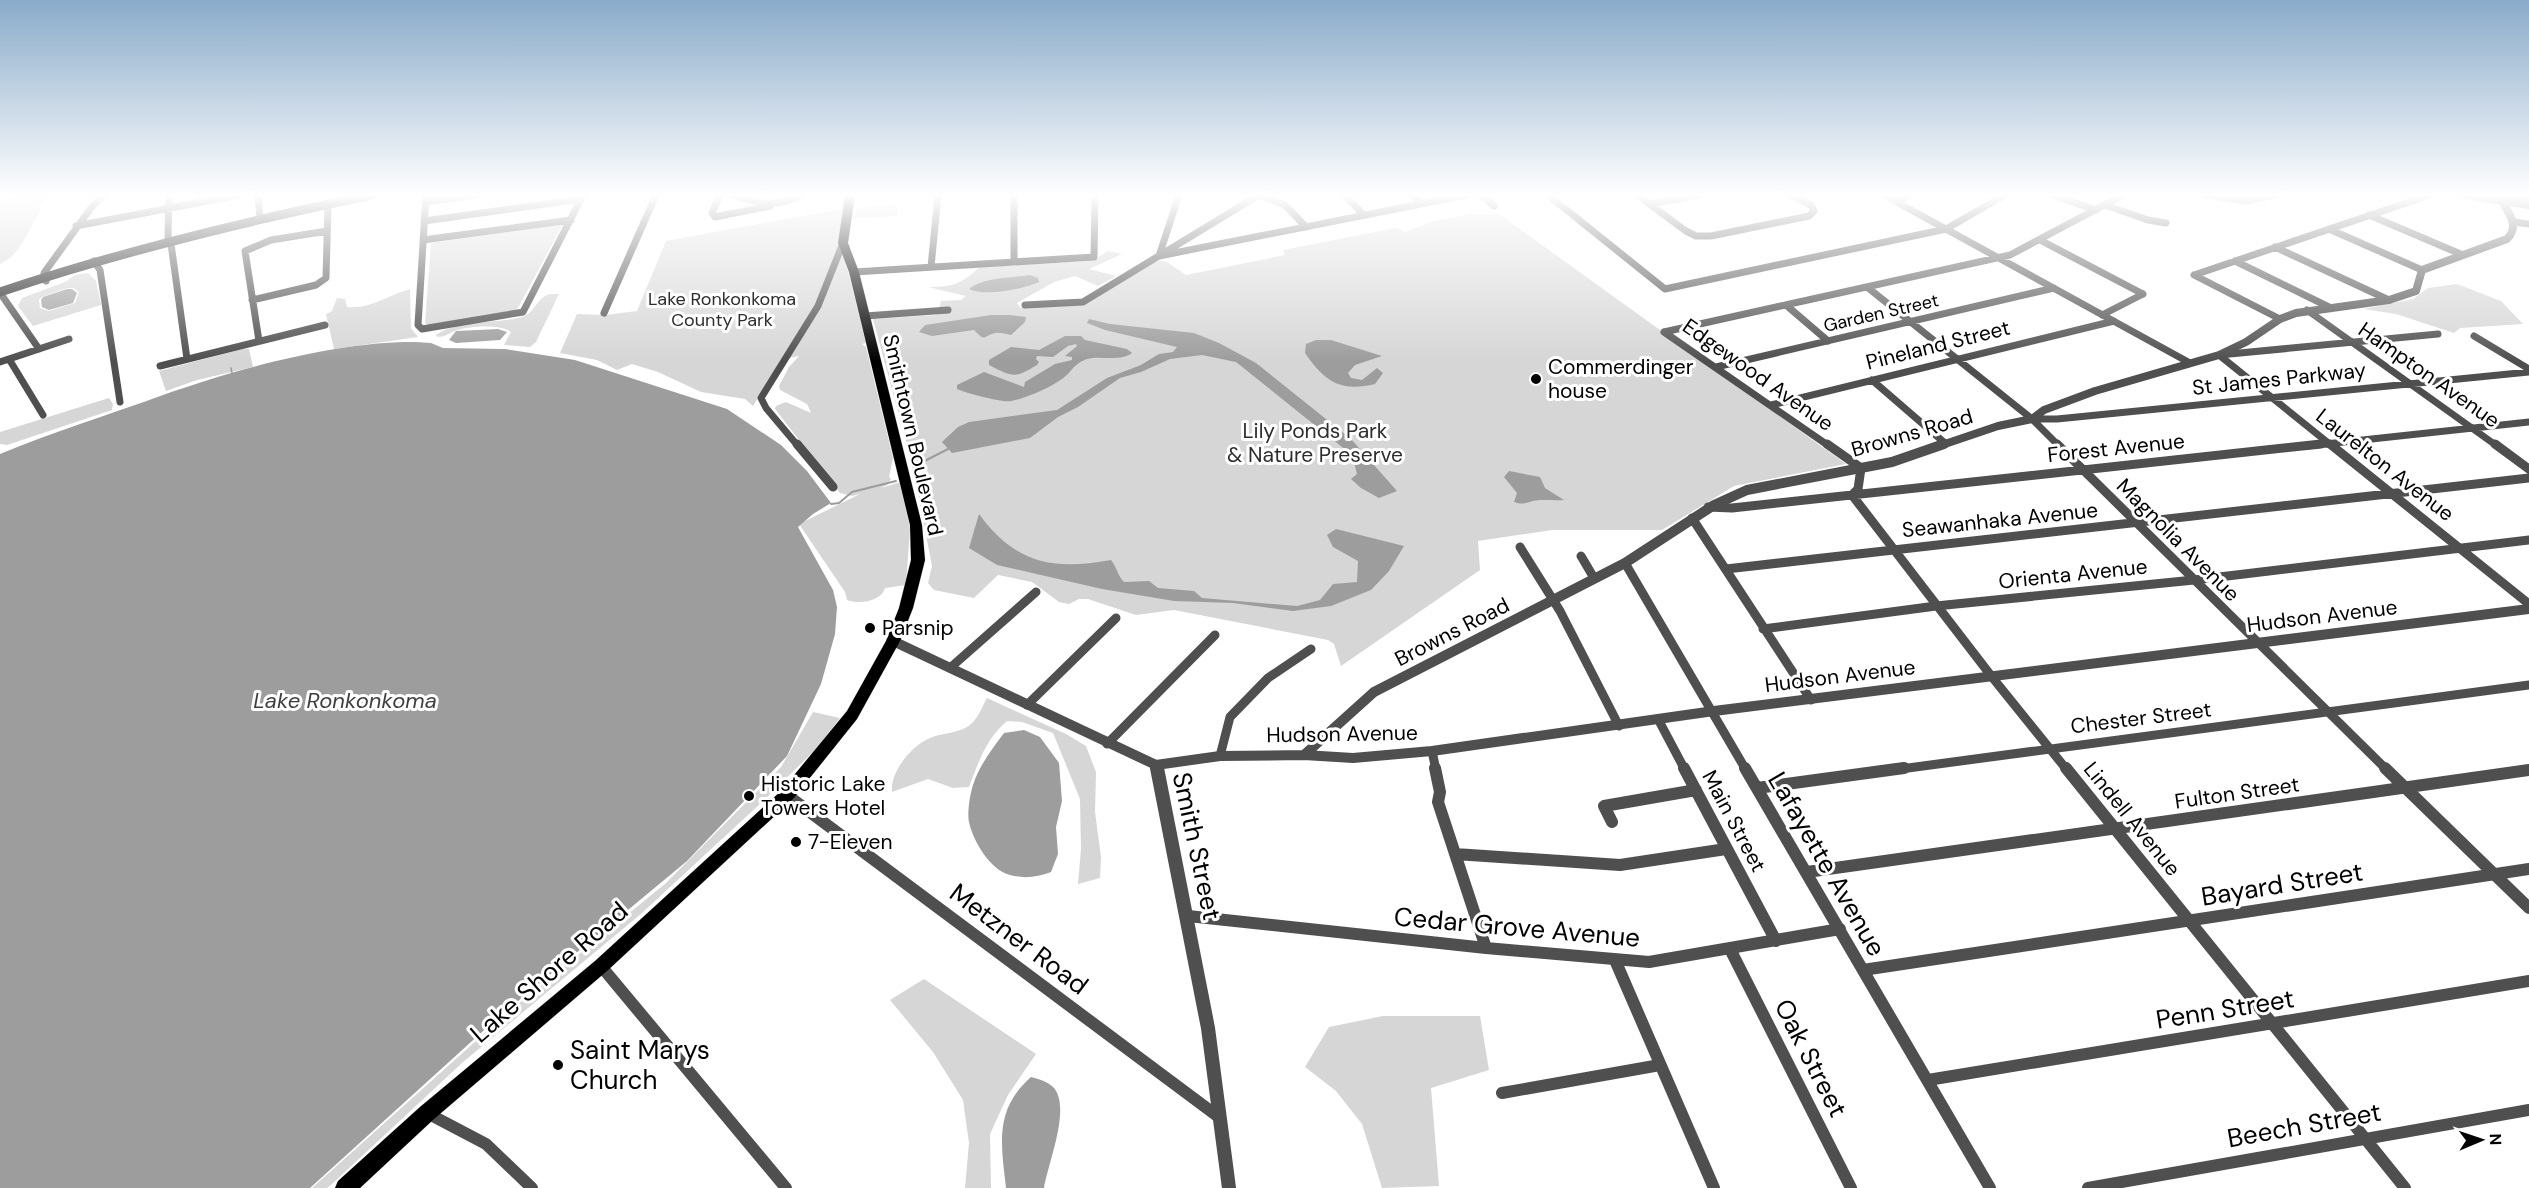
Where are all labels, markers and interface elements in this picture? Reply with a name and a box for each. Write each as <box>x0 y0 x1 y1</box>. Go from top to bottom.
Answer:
park label: Lake Ronkonkoma County Park <box>648 287 796 332</box>
street label: Garden Street <box>1821 288 1941 338</box>
street label: Edgewood Avenue <box>1677 312 1839 438</box>
street label: Pineland Street <box>1863 314 2013 376</box>
street label: Hampton Avenue <box>2353 316 2505 434</box>
street label: Smithtown Boulevard <box>876 332 950 538</box>
place label: Commerdinger house <box>1548 353 1694 405</box>
street label: St James Parkway <box>2191 356 2368 402</box>
marker: Commerdinger house <box>1529 372 1543 386</box>
street label: Browns Road <box>1848 402 1976 464</box>
street label: Laurelton Avenue <box>2310 402 2460 528</box>
park label: Lily Ponds Park & Nature Preserve <box>1227 417 1403 469</box>
street label: Forest Avenue <box>2046 427 2186 469</box>
street label: Magnolia Avenue <box>2110 472 2246 608</box>
street label: Seawanhaka Avenue <box>1901 496 2099 544</box>
street label: Orienta Avenue <box>1997 552 2149 596</box>
street label: Browns Road <box>1390 591 1514 673</box>
street label: Hudson Avenue <box>2245 593 2399 639</box>
place label: Parsnip <box>882 614 954 642</box>
marker: Parsnip <box>863 621 877 635</box>
street label: Hudson Avenue <box>1763 653 1917 699</box>
water label: Lake Ronkonkoma <box>253 686 437 715</box>
street label: Chester Street <box>2069 695 2213 741</box>
street label: Hudson Avenue <box>1266 719 1418 749</box>
street label: Lindell Avenue <box>2077 756 2187 882</box>
street label: Main Street <box>1696 765 1772 877</box>
street label: Lafayette Avenue <box>1760 766 1894 962</box>
street label: Smith Street <box>1165 769 1229 923</box>
place label: Historic Lake Towers Hotel <box>761 770 886 822</box>
street label: Fulton Street <box>2173 770 2301 816</box>
marker: Historic Lake Towers Hotel <box>742 789 756 803</box>
place label: 7-Eleven <box>808 828 892 856</box>
marker: 7-Eleven <box>789 835 803 849</box>
street label: Bayard Street <box>2199 854 2365 914</box>
street label: Metzner Road <box>943 876 1095 1002</box>
street label: Lake Shore Road <box>463 894 635 1050</box>
street label: Cedar Grove Avenue <box>1392 899 1642 955</box>
street label: Penn Street <box>2153 981 2297 1037</box>
street label: Oak Street <box>1767 993 1855 1123</box>
place label: Saint Marys Church <box>570 1033 710 1097</box>
marker: Saint Marys Church <box>551 1058 565 1072</box>
street label: Beech Street <box>2224 1095 2384 1155</box>
north arrow <box>2451 1110 2511 1170</box>
text: N <box>2485 1133 2506 1146</box>

